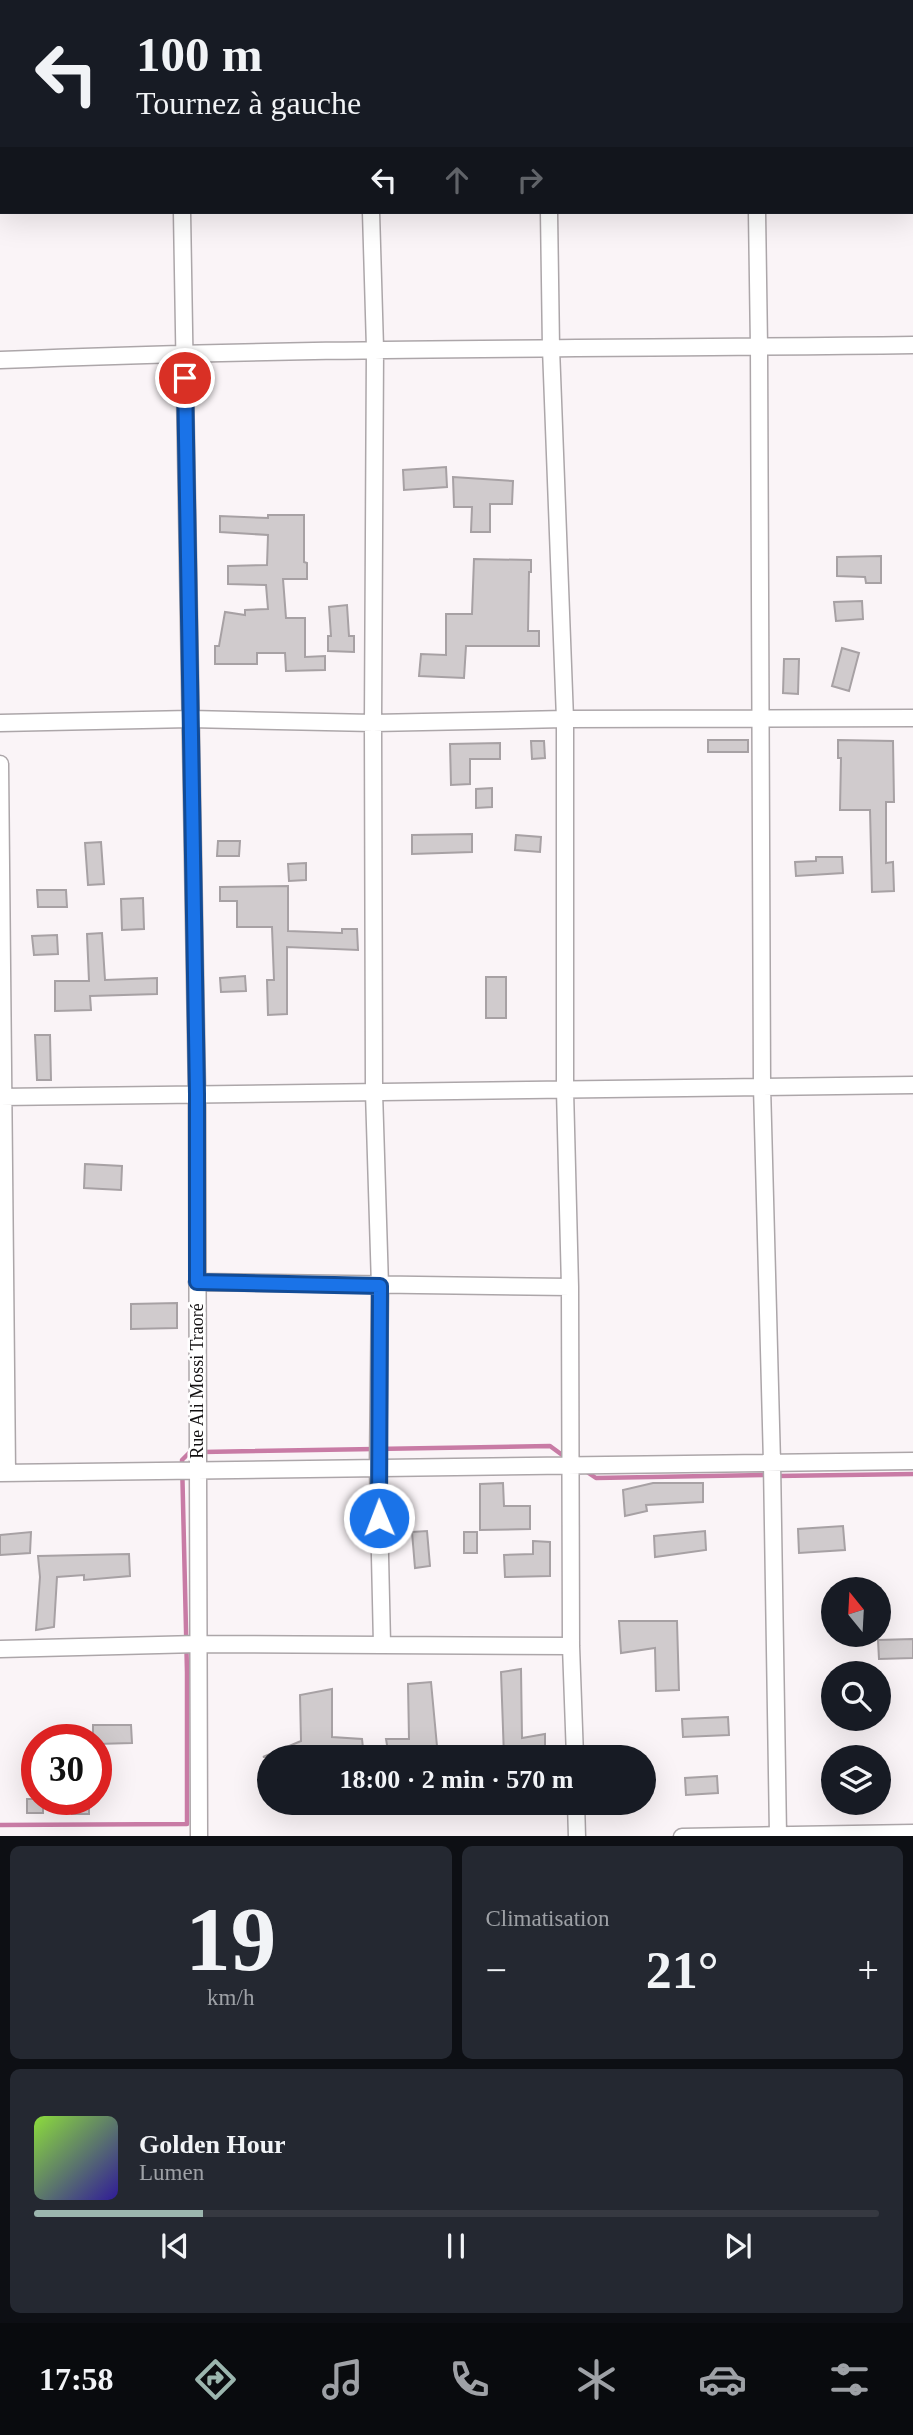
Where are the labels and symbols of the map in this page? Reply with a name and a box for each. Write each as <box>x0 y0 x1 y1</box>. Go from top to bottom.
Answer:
pin <box>155 348 215 408</box>
street label: Rue Ali Mossi Traoré <box>187 1303 207 1459</box>
position arrow <box>342 1481 416 1555</box>
north arrow <box>821 1577 891 1647</box>
speed limit sign: 30 <box>21 1724 112 1815</box>

